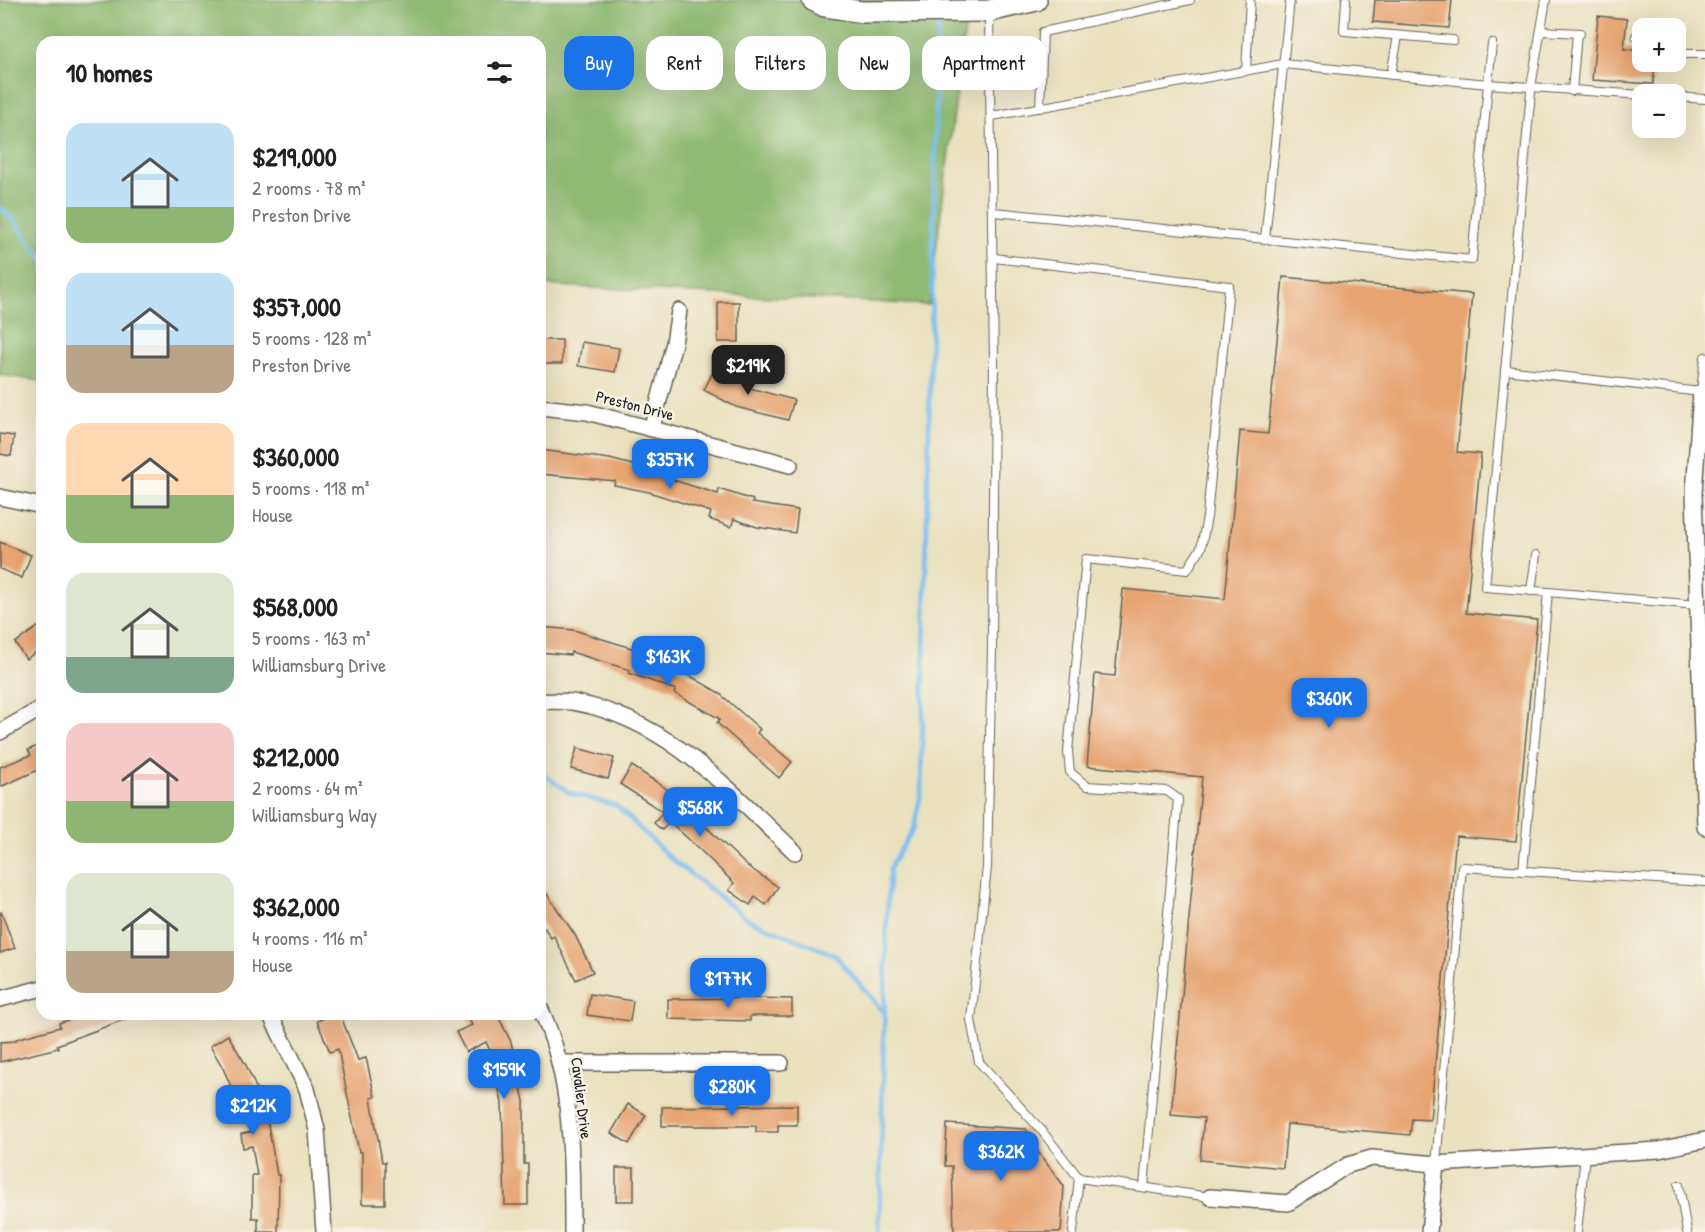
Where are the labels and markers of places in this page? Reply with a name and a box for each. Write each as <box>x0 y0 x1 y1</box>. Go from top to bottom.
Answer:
pin: $219K <box>706 345 790 396</box>
pin: $357K <box>628 439 712 490</box>
pin: $163K <box>626 636 710 687</box>
pin: $360K <box>1287 678 1371 729</box>
pin: $568K <box>658 787 742 838</box>
pin: $177K <box>686 958 770 1009</box>
pin: $159K <box>462 1049 546 1100</box>
pin: $280K <box>690 1066 774 1117</box>
pin: $212K <box>211 1085 295 1136</box>
pin: $362K <box>959 1131 1043 1182</box>

